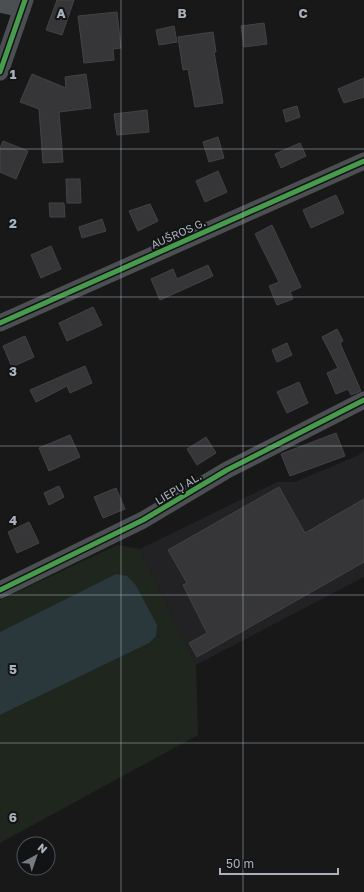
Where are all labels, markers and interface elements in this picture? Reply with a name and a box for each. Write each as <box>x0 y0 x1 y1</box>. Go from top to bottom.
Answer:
text: A <box>56 5 66 21</box>
text: B <box>177 5 187 21</box>
text: C <box>298 5 308 21</box>
text: 1 <box>10 66 17 82</box>
text: 2 <box>9 215 17 231</box>
street label: AUŠROS G. <box>149 215 207 251</box>
text: 3 <box>9 363 17 379</box>
street label: LIEPŲ AL. <box>153 469 203 507</box>
text: 4 <box>9 512 17 528</box>
text: 5 <box>9 661 17 677</box>
text: 6 <box>9 809 17 825</box>
north arrow <box>16 836 56 876</box>
text: N <box>35 840 50 856</box>
scale bar <box>220 850 338 876</box>
text: 50 m <box>226 856 254 871</box>

